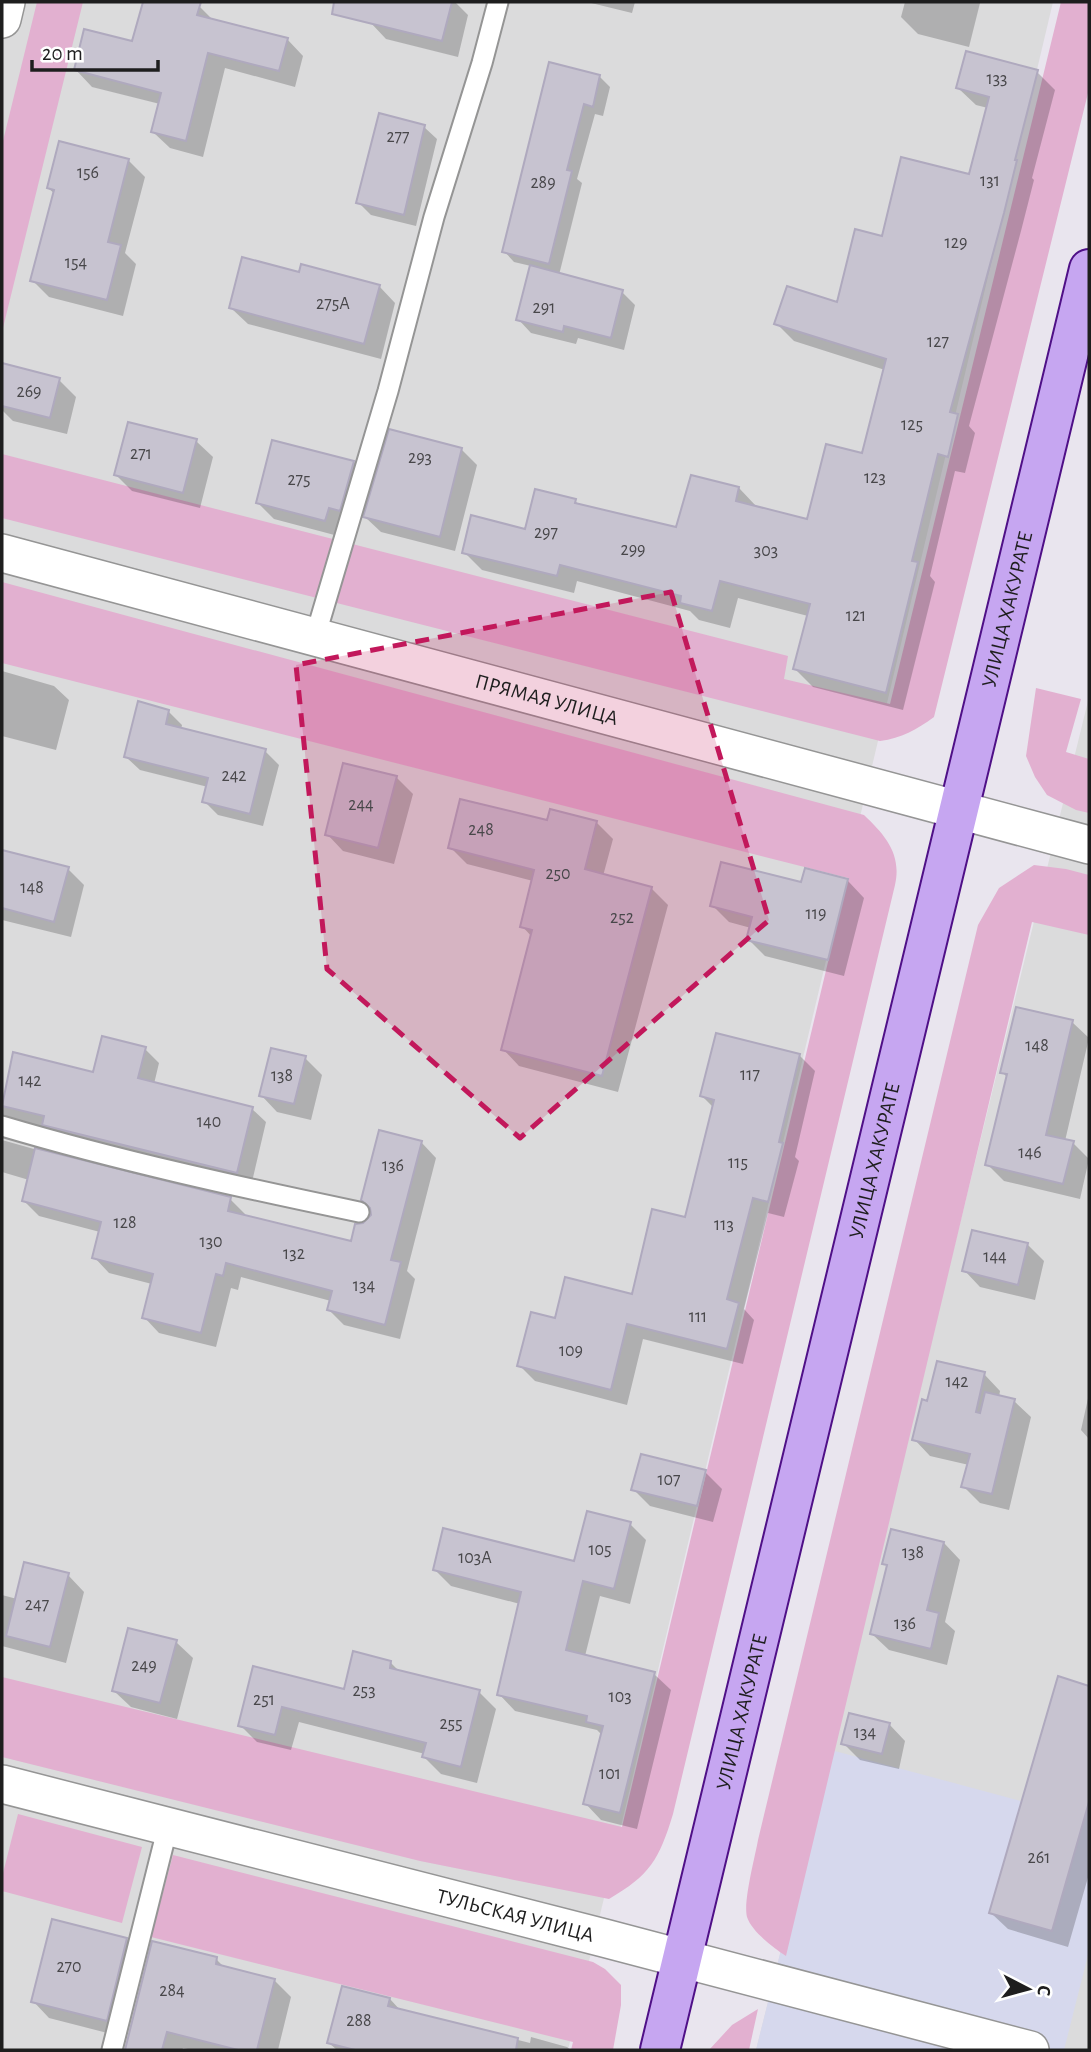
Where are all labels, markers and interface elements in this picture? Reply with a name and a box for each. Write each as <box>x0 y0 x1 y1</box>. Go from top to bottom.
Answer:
scale bar <box>32 28 158 72</box>
text: 20 m <box>42 43 83 64</box>
house number: 133 <box>986 70 1008 88</box>
house number: 277 <box>386 128 410 146</box>
house number: 156 <box>77 164 99 182</box>
house number: 131 <box>980 172 1000 190</box>
house number: 289 <box>530 174 556 192</box>
house number: 129 <box>945 234 967 252</box>
house number: 154 <box>65 254 88 272</box>
house number: 275А <box>316 295 350 313</box>
house number: 291 <box>533 299 555 317</box>
house number: 127 <box>927 333 949 351</box>
house number: 269 <box>16 383 42 401</box>
house number: 125 <box>901 416 923 434</box>
house number: 271 <box>130 445 152 463</box>
house number: 293 <box>408 449 432 467</box>
house number: 123 <box>864 469 886 487</box>
house number: 275 <box>287 471 311 489</box>
house number: 297 <box>534 524 558 542</box>
street label: УЛИЦА ХАКУРАТЕ <box>978 529 1036 689</box>
house number: 299 <box>620 541 646 559</box>
house number: 303 <box>754 542 778 560</box>
house number: 121 <box>846 607 866 625</box>
street label: ПРЯМАЯ УЛИЦА <box>473 670 621 729</box>
house number: 242 <box>221 767 247 785</box>
house number: 244 <box>348 796 374 814</box>
house number: 248 <box>468 821 494 839</box>
house number: 250 <box>545 865 571 883</box>
house number: 148 <box>20 879 44 897</box>
house number: 119 <box>806 905 826 923</box>
house number: 252 <box>610 909 634 927</box>
house number: 148 <box>1025 1037 1049 1055</box>
house number: 117 <box>740 1066 760 1084</box>
house number: 138 <box>271 1067 293 1085</box>
house number: 142 <box>18 1072 42 1090</box>
street label: УЛИЦА ХАКУРАТЕ <box>845 1080 903 1241</box>
house number: 140 <box>197 1113 221 1131</box>
house number: 146 <box>1018 1144 1042 1162</box>
house number: 115 <box>728 1154 748 1172</box>
house number: 136 <box>382 1157 404 1175</box>
house number: 128 <box>114 1214 136 1232</box>
house number: 113 <box>714 1216 734 1234</box>
house number: 130 <box>199 1233 223 1251</box>
house number: 132 <box>283 1245 305 1263</box>
house number: 144 <box>983 1248 1007 1266</box>
house number: 134 <box>353 1277 375 1295</box>
house number: 111 <box>689 1308 707 1326</box>
house number: 109 <box>559 1342 583 1360</box>
house number: 142 <box>945 1373 969 1391</box>
house number: 107 <box>657 1471 681 1489</box>
house number: 105 <box>588 1541 612 1559</box>
house number: 138 <box>902 1544 924 1562</box>
house number: 103А <box>458 1549 492 1567</box>
house number: 247 <box>25 1596 49 1614</box>
house number: 136 <box>894 1615 916 1633</box>
street label: УЛИЦА ХАКУРАТЕ <box>713 1631 770 1792</box>
house number: 249 <box>131 1657 157 1675</box>
house number: 253 <box>352 1682 376 1700</box>
house number: 103 <box>608 1688 632 1706</box>
house number: 251 <box>253 1691 275 1709</box>
house number: 255 <box>439 1715 463 1733</box>
house number: 134 <box>854 1724 876 1742</box>
house number: 101 <box>599 1765 621 1783</box>
house number: 261 <box>1028 1849 1050 1867</box>
street label: ТУЛЬСКАЯ УЛИЦА <box>435 1885 596 1946</box>
north arrow <box>993 1954 1063 2024</box>
house number: 270 <box>56 1958 82 1976</box>
house number: 284 <box>159 1982 185 2000</box>
text: С <box>1033 1984 1053 1997</box>
house number: 288 <box>346 2012 372 2030</box>

